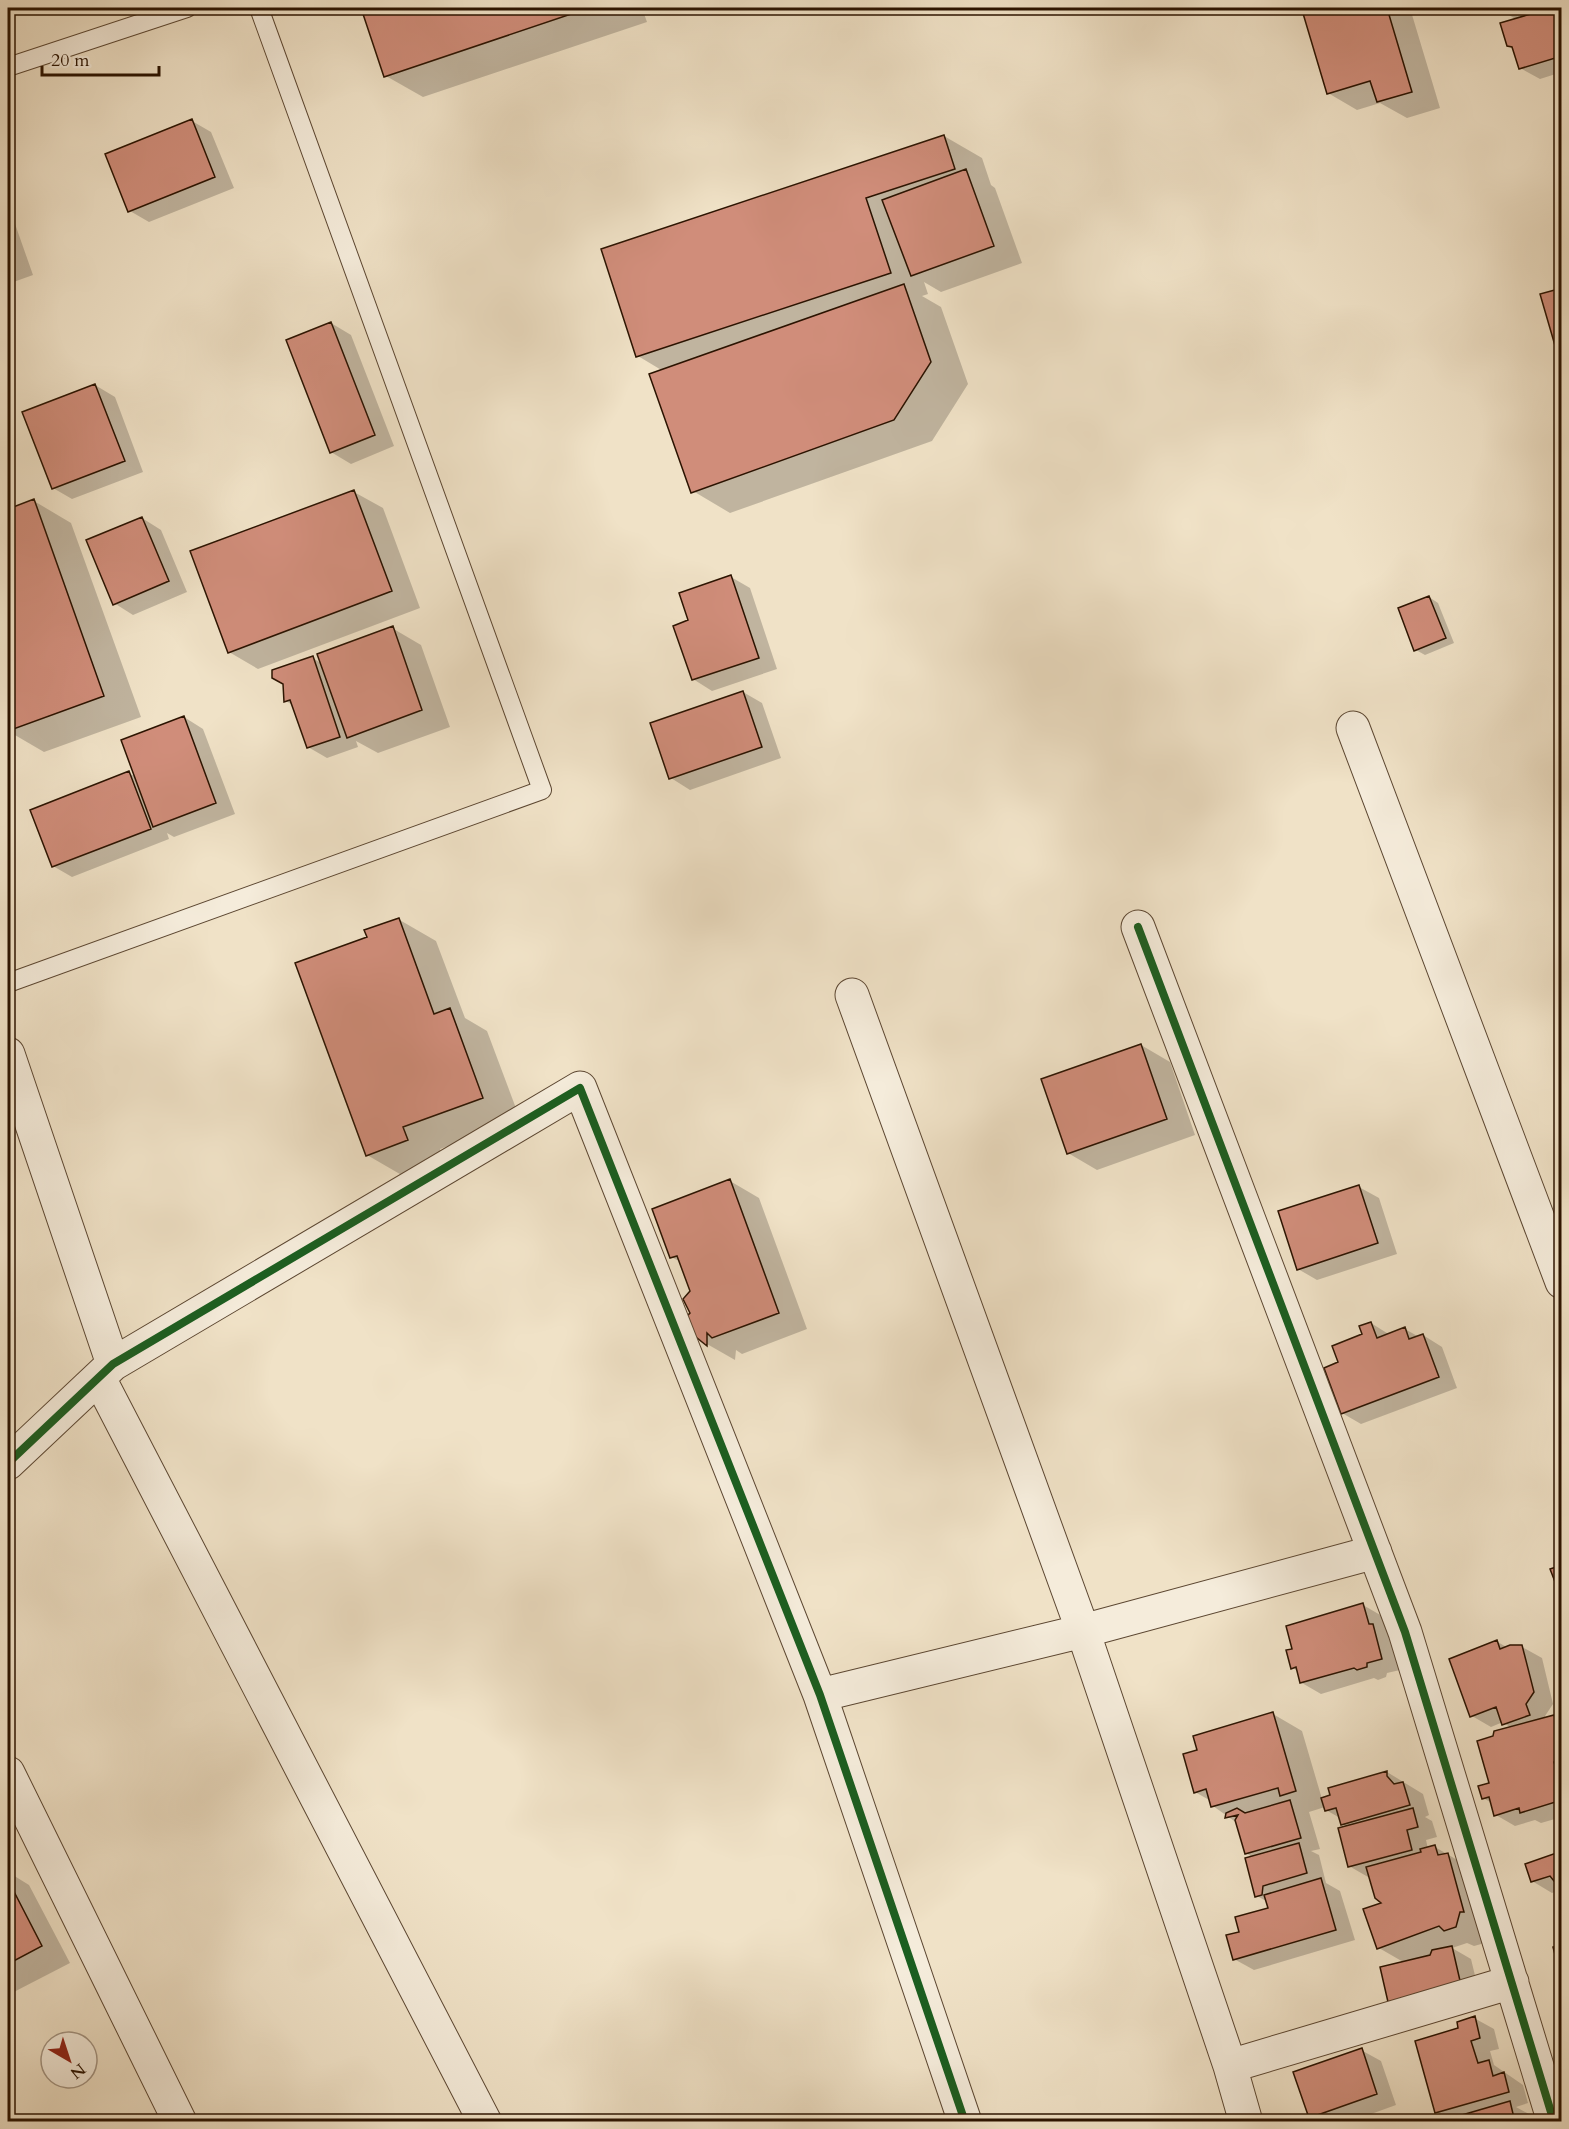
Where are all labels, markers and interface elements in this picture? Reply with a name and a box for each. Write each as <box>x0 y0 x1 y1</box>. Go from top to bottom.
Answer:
scale bar <box>42 39 159 77</box>
text: 20 m <box>51 48 90 73</box>
north arrow <box>39 2030 99 2090</box>
text: N <box>65 2058 90 2084</box>

